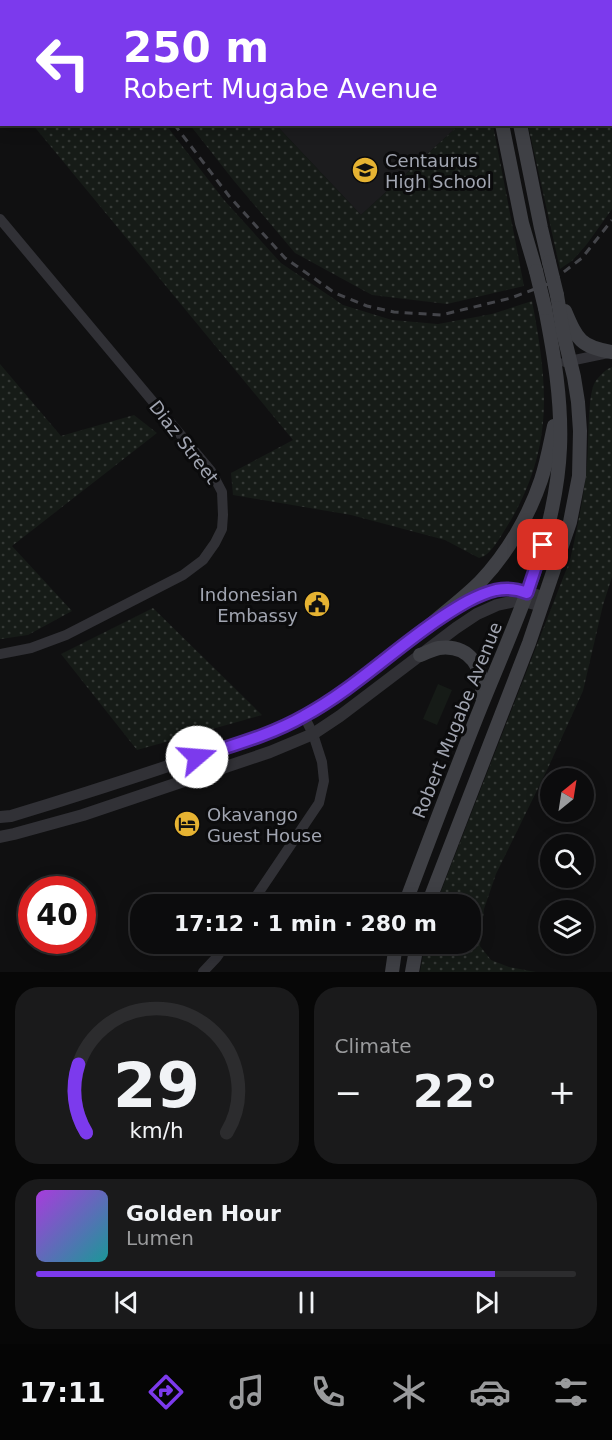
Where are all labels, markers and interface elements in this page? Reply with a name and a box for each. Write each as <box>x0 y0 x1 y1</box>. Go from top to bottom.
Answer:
text: 250 m <box>123 23 269 72</box>
icon: left <box>24 24 102 102</box>
text: Robert Mugabe Avenue <box>123 73 438 104</box>
place label: Centaurus High School <box>385 150 492 192</box>
school or university icon: Centaurus High School <box>350 155 380 185</box>
street label: Diaz Street <box>145 396 223 488</box>
pin <box>517 519 568 570</box>
icon: arrive <box>526 528 559 561</box>
place label: Indonesian Embassy <box>200 584 298 626</box>
public building icon: Indonesian Embassy <box>302 589 332 619</box>
street label: Robert Mugabe Avenue <box>408 619 506 821</box>
position arrow <box>165 725 229 789</box>
north arrow <box>540 768 594 822</box>
map controls <box>540 768 594 954</box>
place label: Okavango Guest House <box>207 804 322 846</box>
hotel icon: Okavango Guest House <box>172 809 202 839</box>
button: search <box>540 834 594 888</box>
speed limit sign: 40 <box>18 876 96 954</box>
button: layers <box>540 900 594 954</box>
text: 17:12 · 1 min · 280 m <box>174 911 437 936</box>
text: Climate <box>335 1034 411 1058</box>
text: 29 <box>113 1049 200 1122</box>
text: 22° <box>413 1065 498 1118</box>
text: − <box>335 1073 362 1112</box>
text: + <box>548 1073 576 1112</box>
text: km/h <box>130 1118 184 1143</box>
text: Golden Hour <box>126 1201 281 1226</box>
text: Lumen <box>126 1226 194 1250</box>
icon: previous <box>110 1286 143 1319</box>
icon: pause <box>290 1286 323 1319</box>
icon: next <box>470 1286 503 1319</box>
icon: directions <box>145 1371 187 1413</box>
icon: music <box>226 1371 268 1413</box>
icon: phone <box>307 1371 349 1413</box>
icon: climate <box>388 1371 430 1413</box>
icon: car <box>469 1371 511 1413</box>
icon: filters <box>550 1371 592 1413</box>
text: 17:11 <box>20 1377 106 1408</box>

